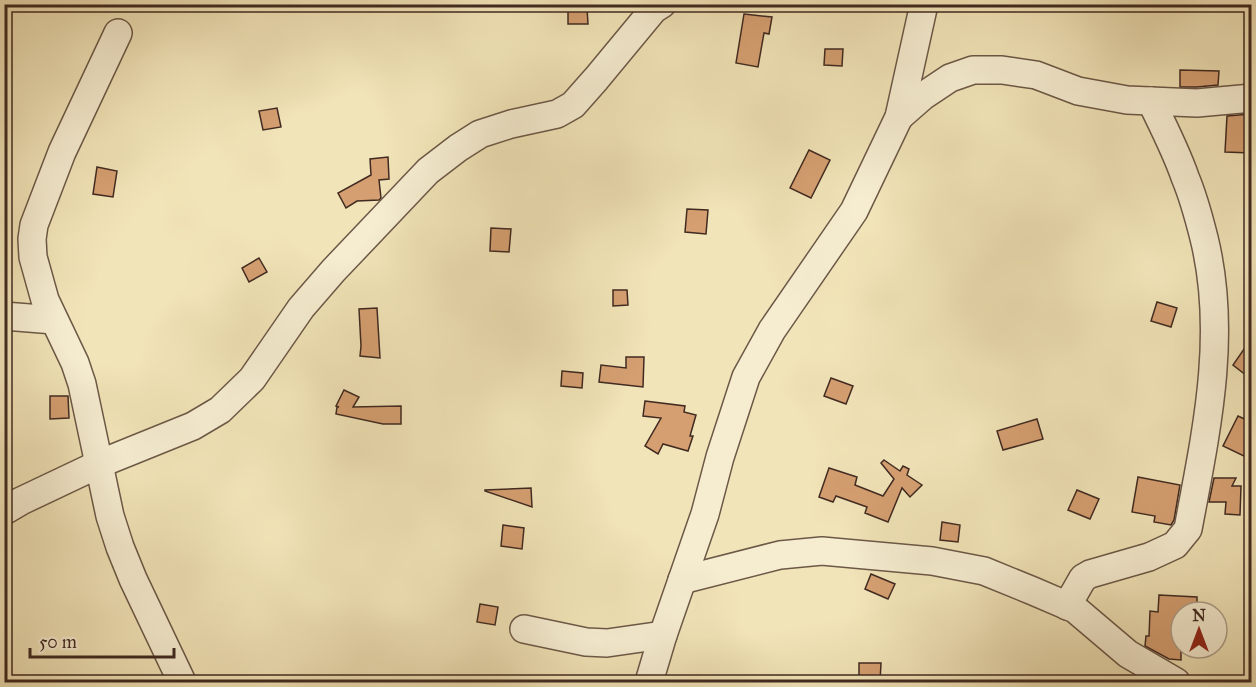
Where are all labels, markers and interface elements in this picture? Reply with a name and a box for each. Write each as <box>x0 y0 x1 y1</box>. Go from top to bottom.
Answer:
north arrow <box>1169 600 1229 660</box>
text: N <box>1192 606 1206 625</box>
scale bar <box>30 621 174 659</box>
text: 50 m <box>39 631 77 653</box>

